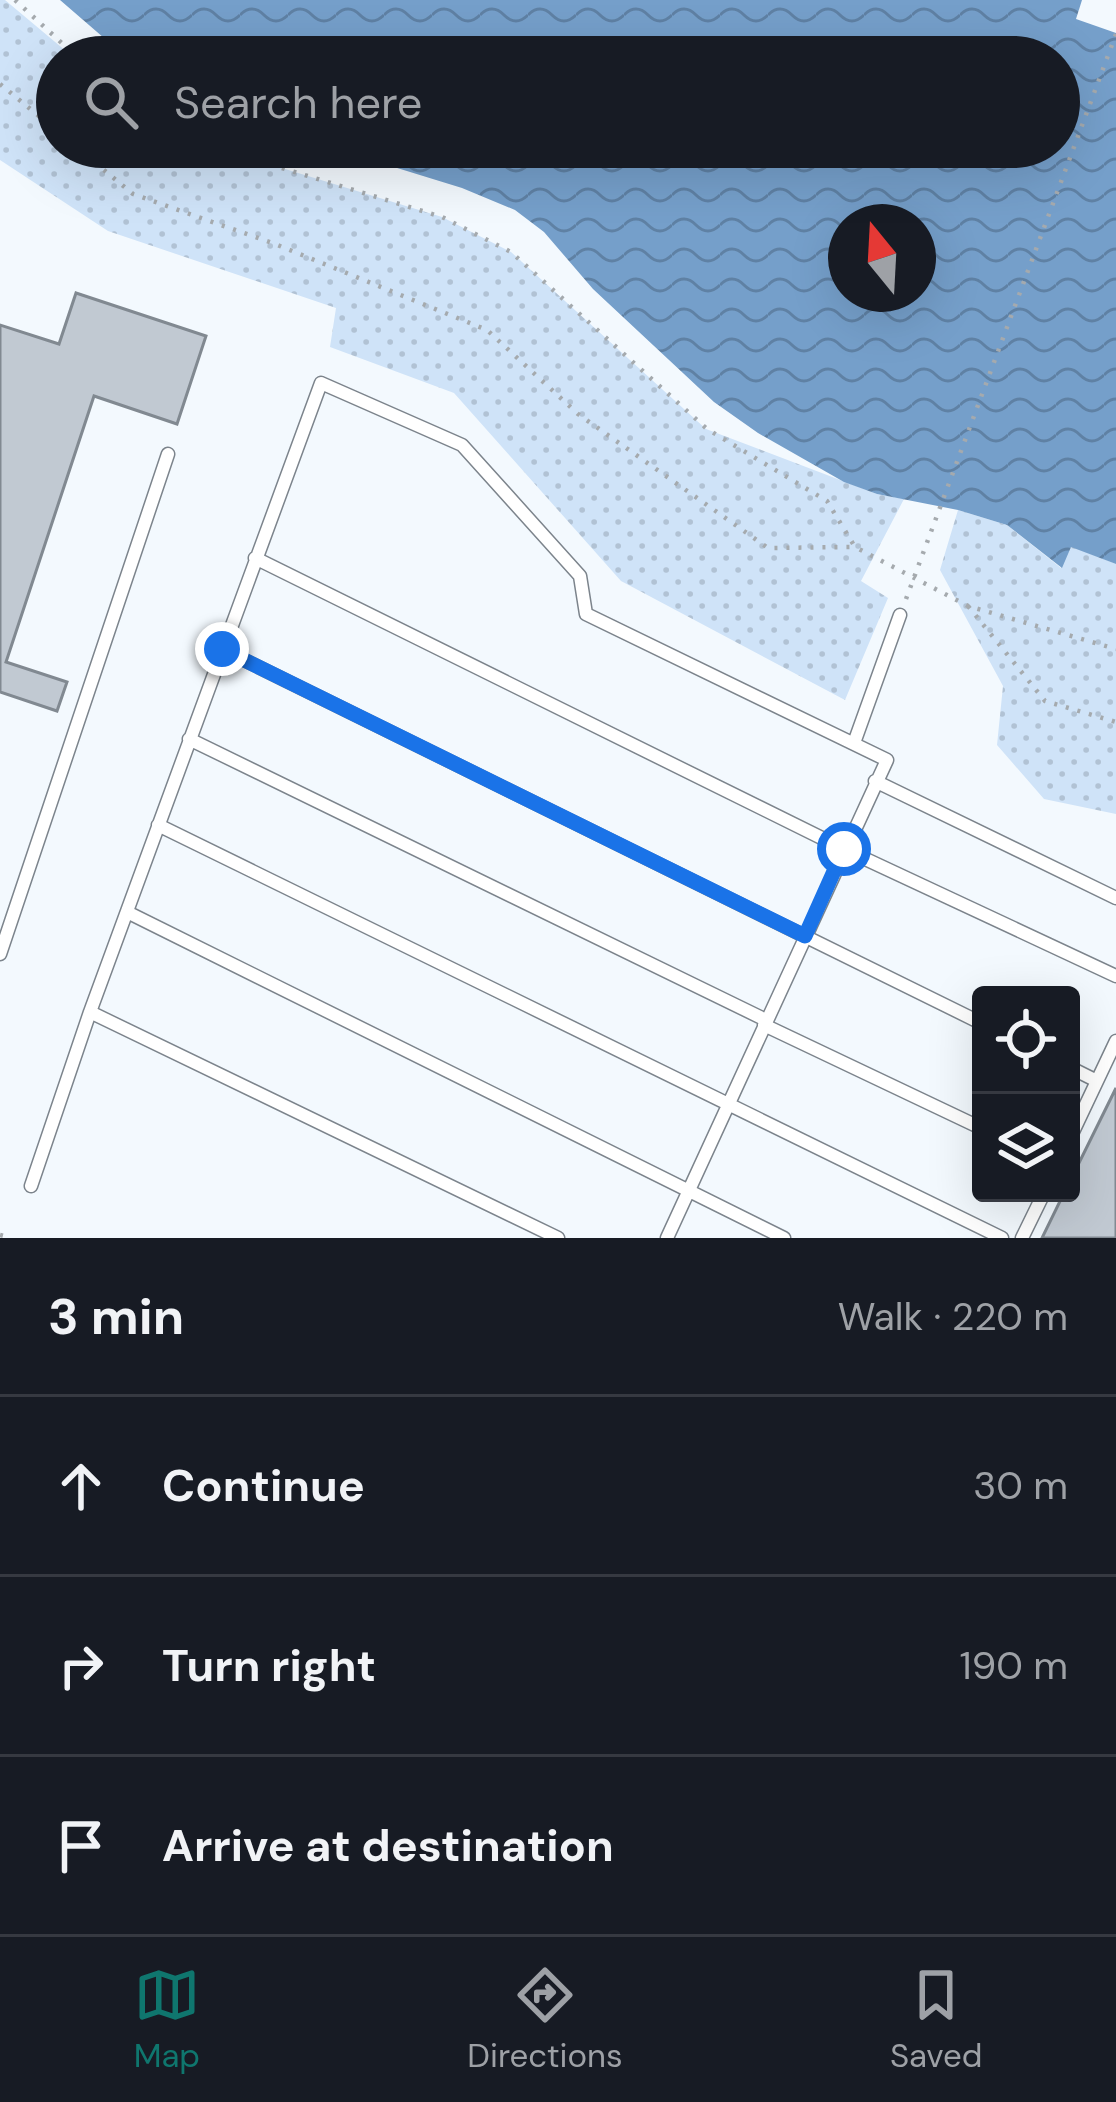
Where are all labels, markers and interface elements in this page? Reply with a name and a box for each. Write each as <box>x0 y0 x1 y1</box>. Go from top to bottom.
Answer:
search box <box>36 36 1080 168</box>
icon: search <box>78 69 144 135</box>
text: Search here <box>174 73 422 132</box>
north arrow <box>828 204 936 312</box>
route end <box>195 622 249 676</box>
route start <box>817 822 871 876</box>
map controls <box>972 986 1080 1202</box>
button: locate <box>972 986 1080 1094</box>
button: layers <box>972 1094 1080 1202</box>
text: 3 min <box>48 1283 184 1350</box>
text: Walk · 220 m <box>838 1291 1068 1342</box>
icon: ahead <box>48 1453 114 1519</box>
text: Continue <box>162 1456 365 1515</box>
text: 30 m <box>973 1460 1068 1511</box>
icon: right <box>48 1633 114 1699</box>
text: Turn right <box>162 1636 376 1695</box>
text: 190 m <box>960 1640 1068 1691</box>
icon: arrive <box>48 1813 114 1879</box>
text: Arrive at destination <box>162 1816 614 1875</box>
tab: Map <box>134 1962 200 2077</box>
tab: Directions <box>467 1962 623 2077</box>
tab: Saved <box>890 1962 982 2077</box>

